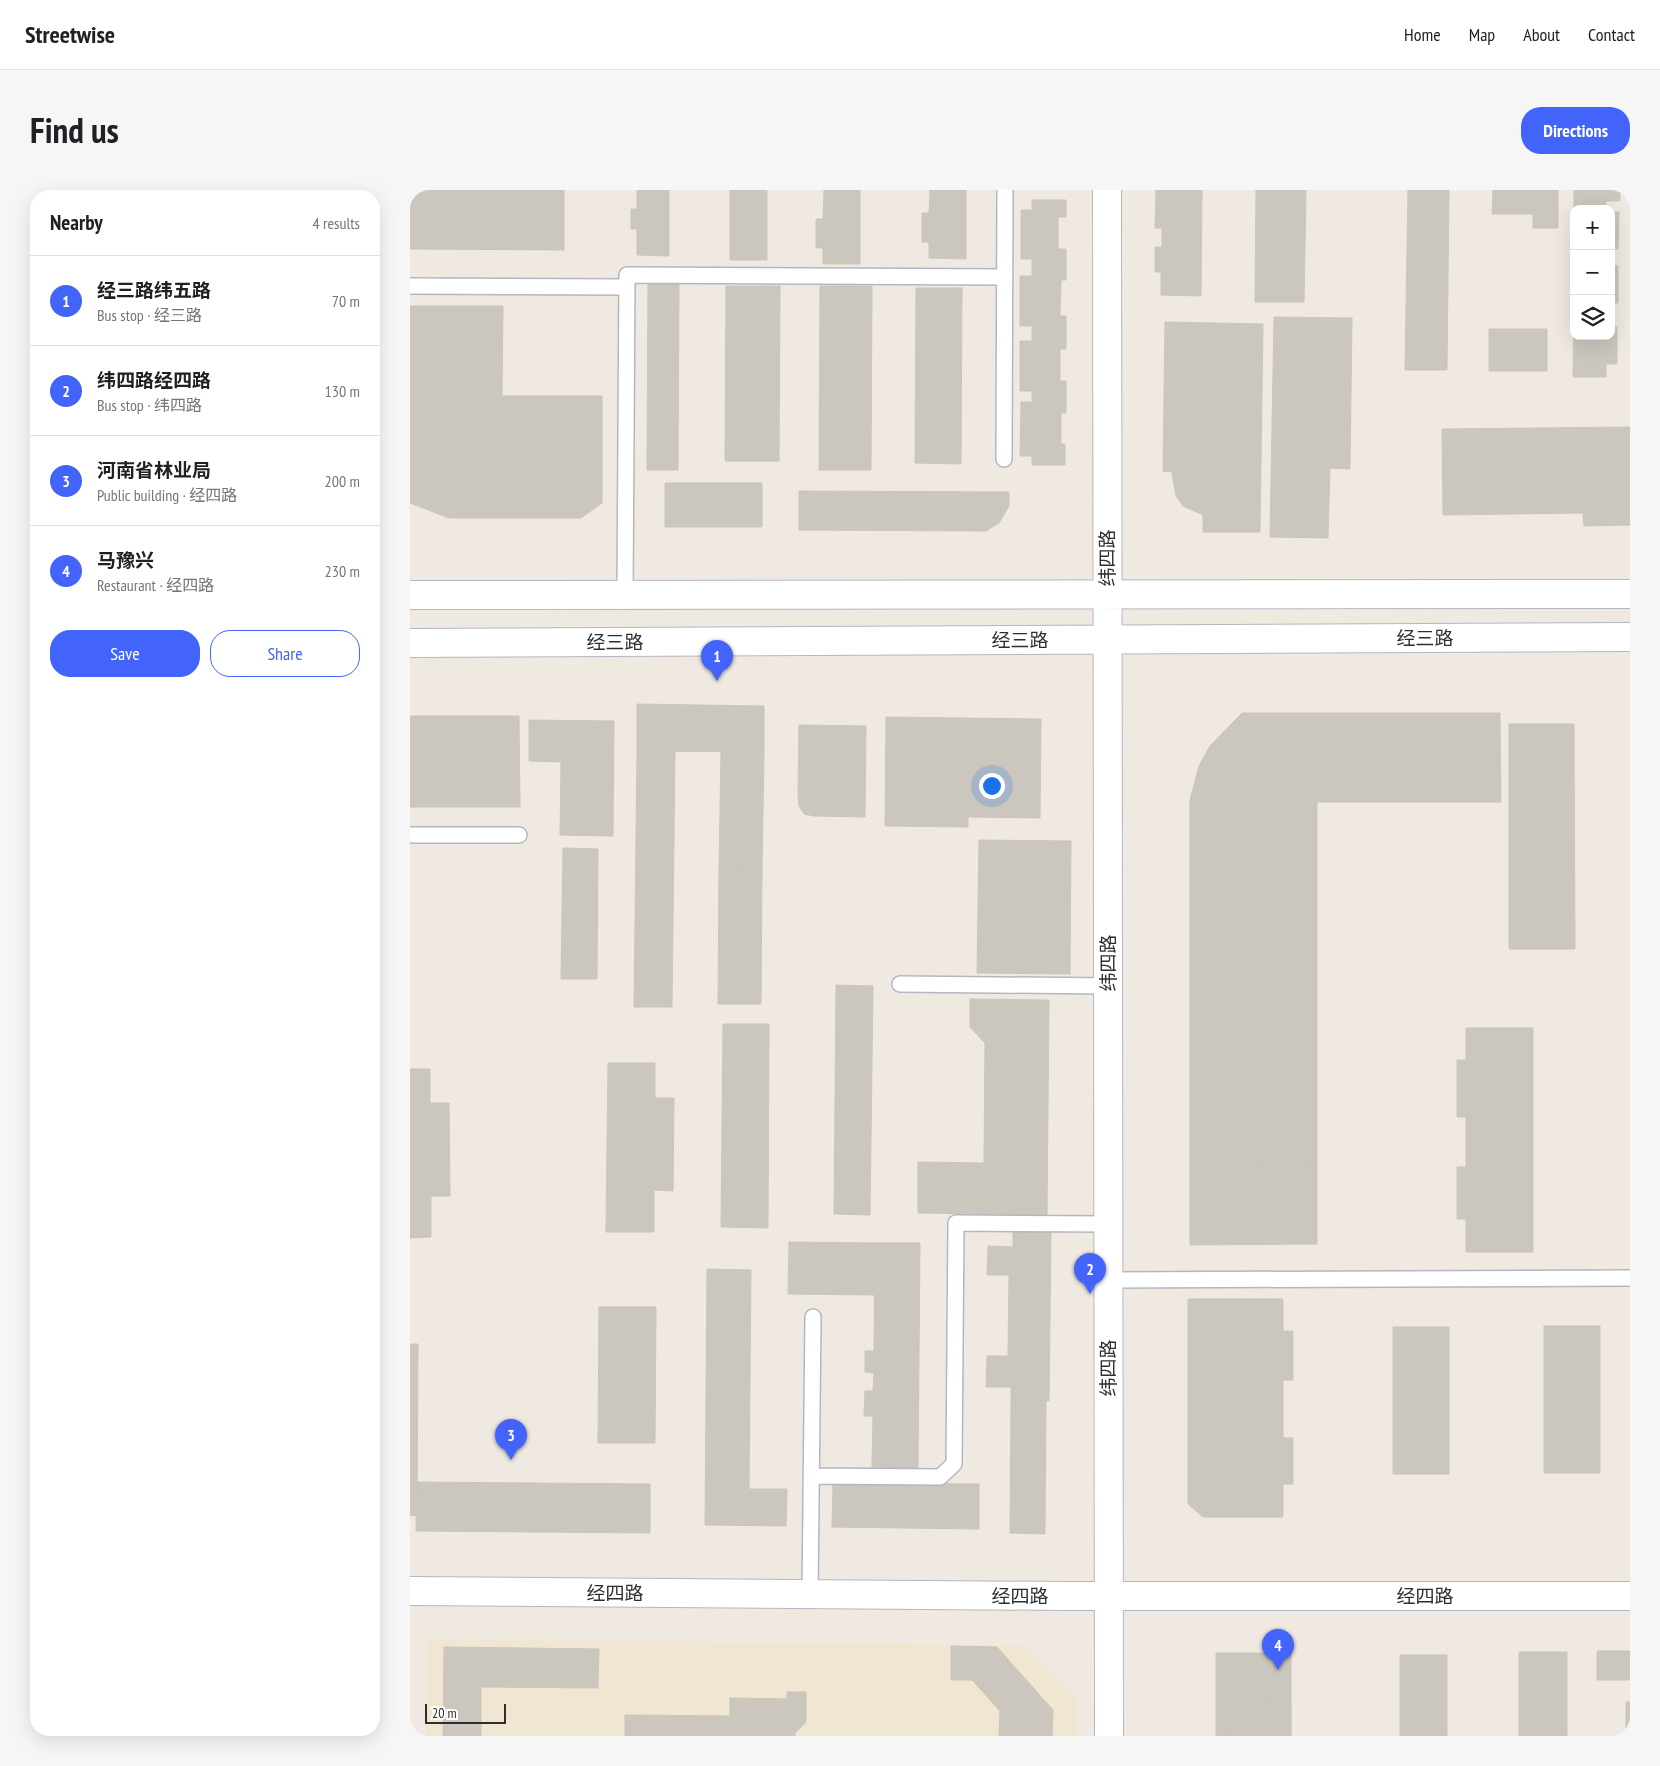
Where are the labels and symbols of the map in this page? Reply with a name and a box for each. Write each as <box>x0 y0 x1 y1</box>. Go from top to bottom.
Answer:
street label: 纬四路 <box>1095 529 1119 587</box>
street label: 经三路 <box>1396 626 1454 650</box>
street label: 经三路 <box>991 628 1049 652</box>
street label: 经三路 <box>586 630 644 654</box>
pin: 1 <box>701 640 733 681</box>
your location <box>979 773 1005 799</box>
street label: 纬四路 <box>1096 934 1120 992</box>
pin: 2 <box>1074 1253 1106 1294</box>
street label: 纬四路 <box>1096 1339 1120 1397</box>
pin: 3 <box>495 1419 527 1460</box>
street label: 经四路 <box>586 1581 644 1605</box>
street label: 经四路 <box>991 1584 1049 1608</box>
street label: 经四路 <box>1396 1584 1454 1608</box>
pin: 4 <box>1262 1629 1294 1670</box>
scale bar <box>425 1701 506 1724</box>

